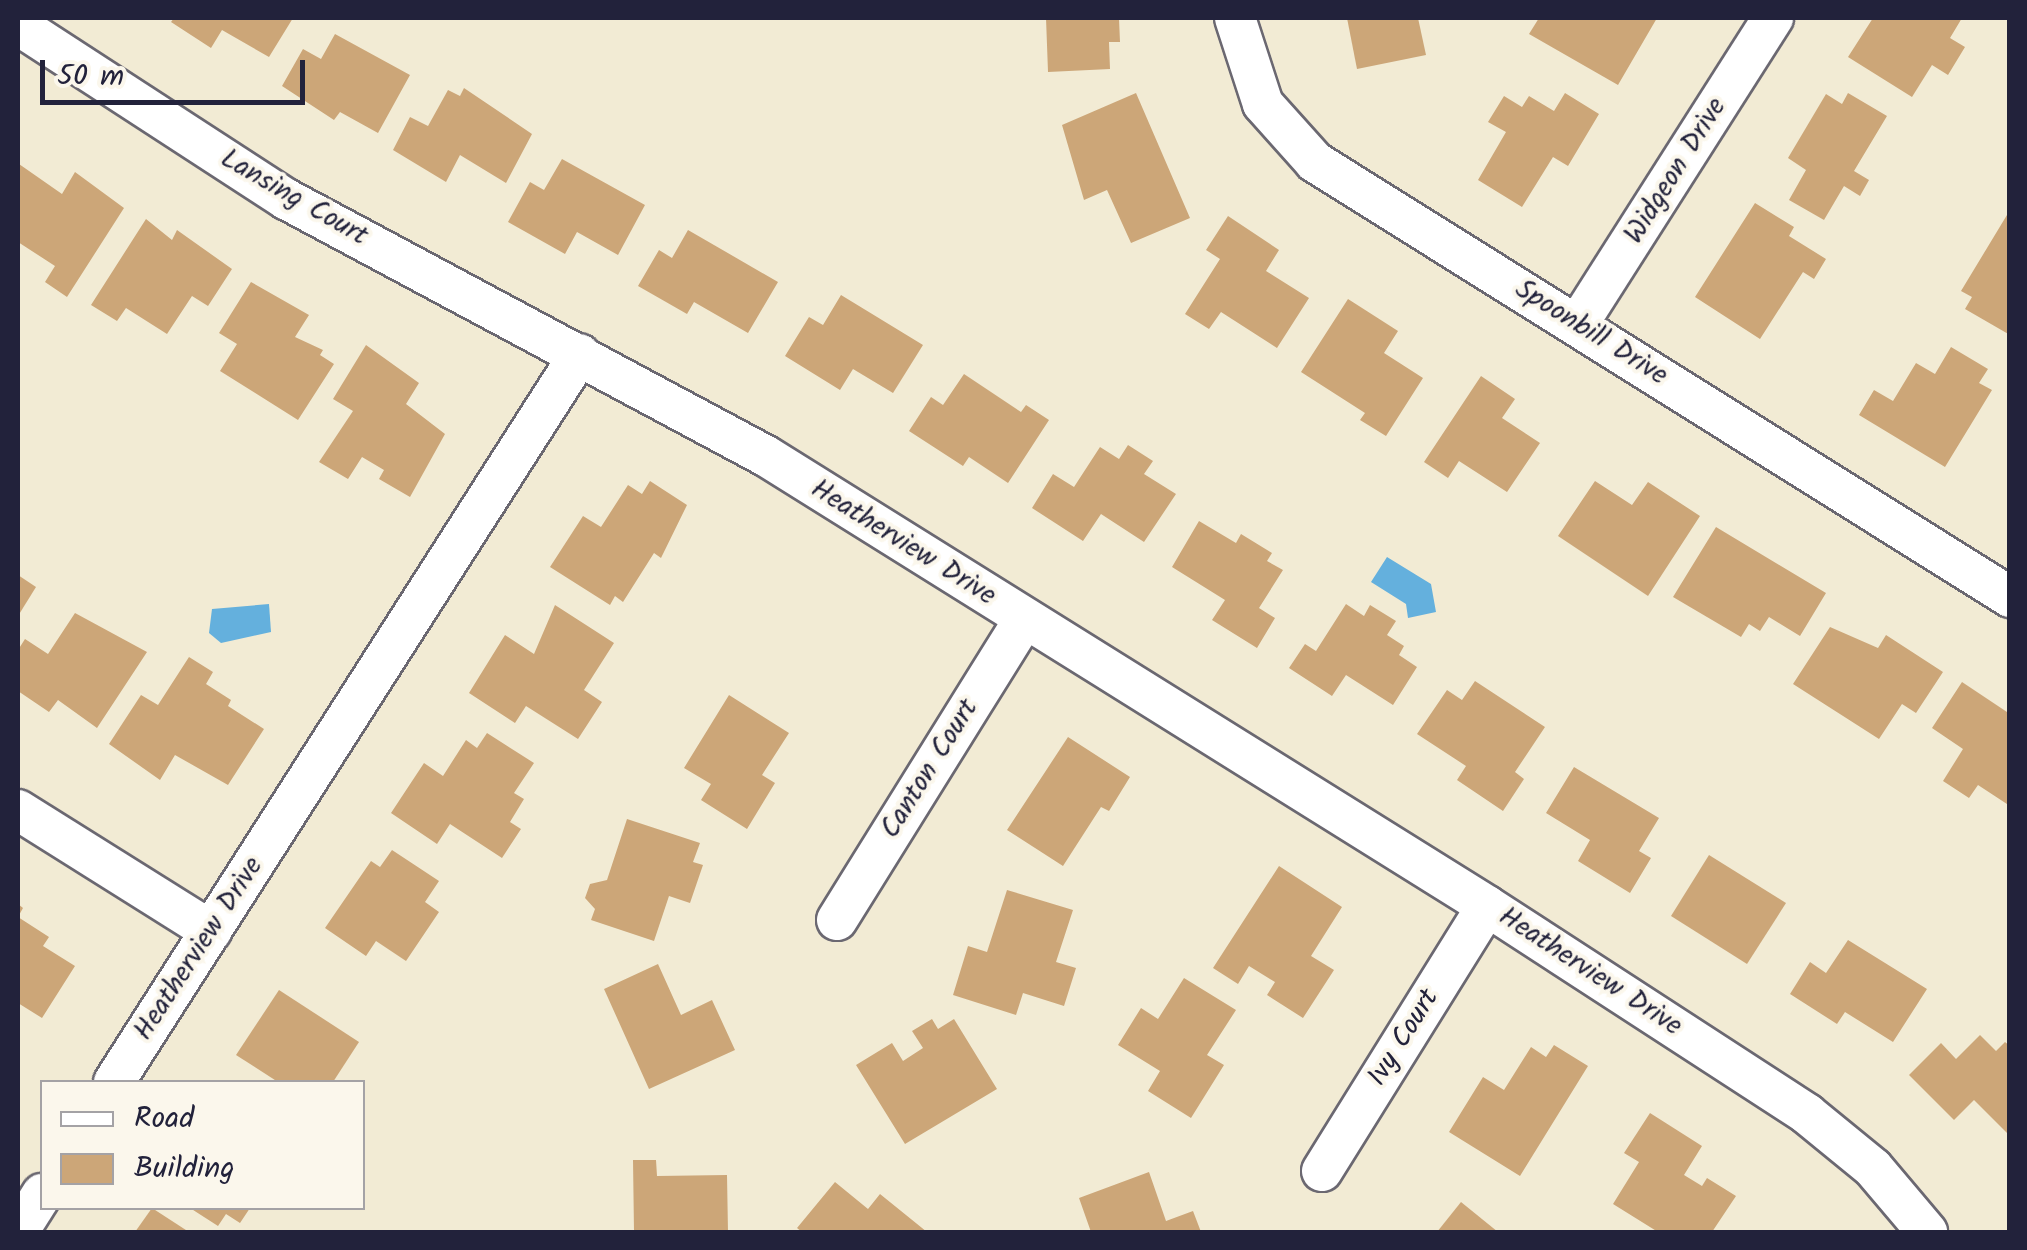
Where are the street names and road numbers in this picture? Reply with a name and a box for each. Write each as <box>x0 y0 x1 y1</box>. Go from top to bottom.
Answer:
street label: Widgeon Drive <box>1618 92 1734 250</box>
street label: Lansing Court <box>214 142 374 254</box>
street label: Spoonbill Drive <box>1509 273 1673 393</box>
street label: Heatherview Drive <box>804 473 1002 613</box>
street label: Canton Court <box>874 693 986 845</box>
street label: Heatherview Drive <box>127 851 271 1047</box>
street label: Heatherview Drive <box>1492 900 1688 1044</box>
street label: Ivy Court <box>1361 983 1447 1093</box>

